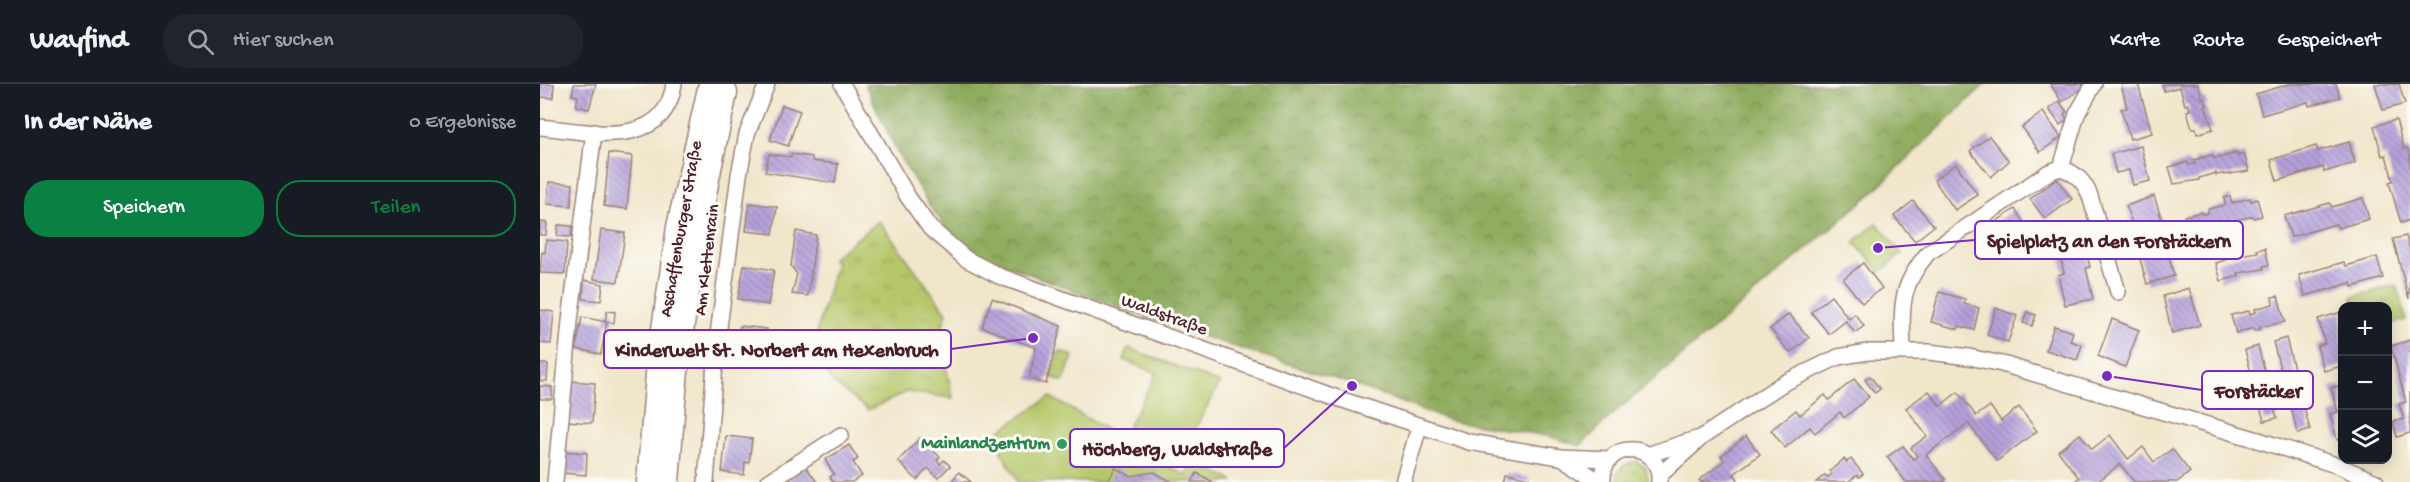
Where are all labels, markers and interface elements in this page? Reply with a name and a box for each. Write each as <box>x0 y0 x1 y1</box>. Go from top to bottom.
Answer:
search box <box>163 14 583 68</box>
text: Wayfind <box>30 25 127 58</box>
icon: search <box>184 25 217 58</box>
text: Hier suchen <box>232 28 334 54</box>
text: Karte <box>2110 29 2160 54</box>
text: Route <box>2193 29 2244 54</box>
text: Gespeichert <box>2277 29 2380 54</box>
text: In der Nähe <box>24 108 152 139</box>
text: 0 Ergebnisse <box>409 112 516 135</box>
street label: Aschaffenburger Straße <box>656 139 708 319</box>
button: Speichern <box>24 180 264 237</box>
button: Teilen <box>276 180 516 237</box>
street label: Am Klettenrain <box>691 203 725 317</box>
callout: Spielplatz an den Forstäckern <box>1975 221 2243 259</box>
text: Spielplatz an den Forstäckern <box>1987 232 2231 255</box>
street label: Waldstraße <box>1118 291 1211 342</box>
map controls <box>2338 302 2392 464</box>
button: + <box>2338 302 2392 356</box>
callout: Kinderwelt St. Norbert am Hexenbruch <box>604 330 951 368</box>
text: Kinderwelt St. Norbert am Hexenbruch <box>614 341 939 364</box>
button: − <box>2338 356 2392 410</box>
callout: Forstäcker <box>2202 371 2313 409</box>
text: Forstäcker <box>2213 382 2304 405</box>
button: layers <box>2338 410 2392 464</box>
callout: Höchberg, Waldstraße <box>1070 429 1284 467</box>
place label: Mainlandzentrum <box>921 434 1050 455</box>
marker: Mainlandzentrum <box>1055 437 1069 451</box>
text: Höchberg, Waldstraße <box>1082 440 1273 463</box>

